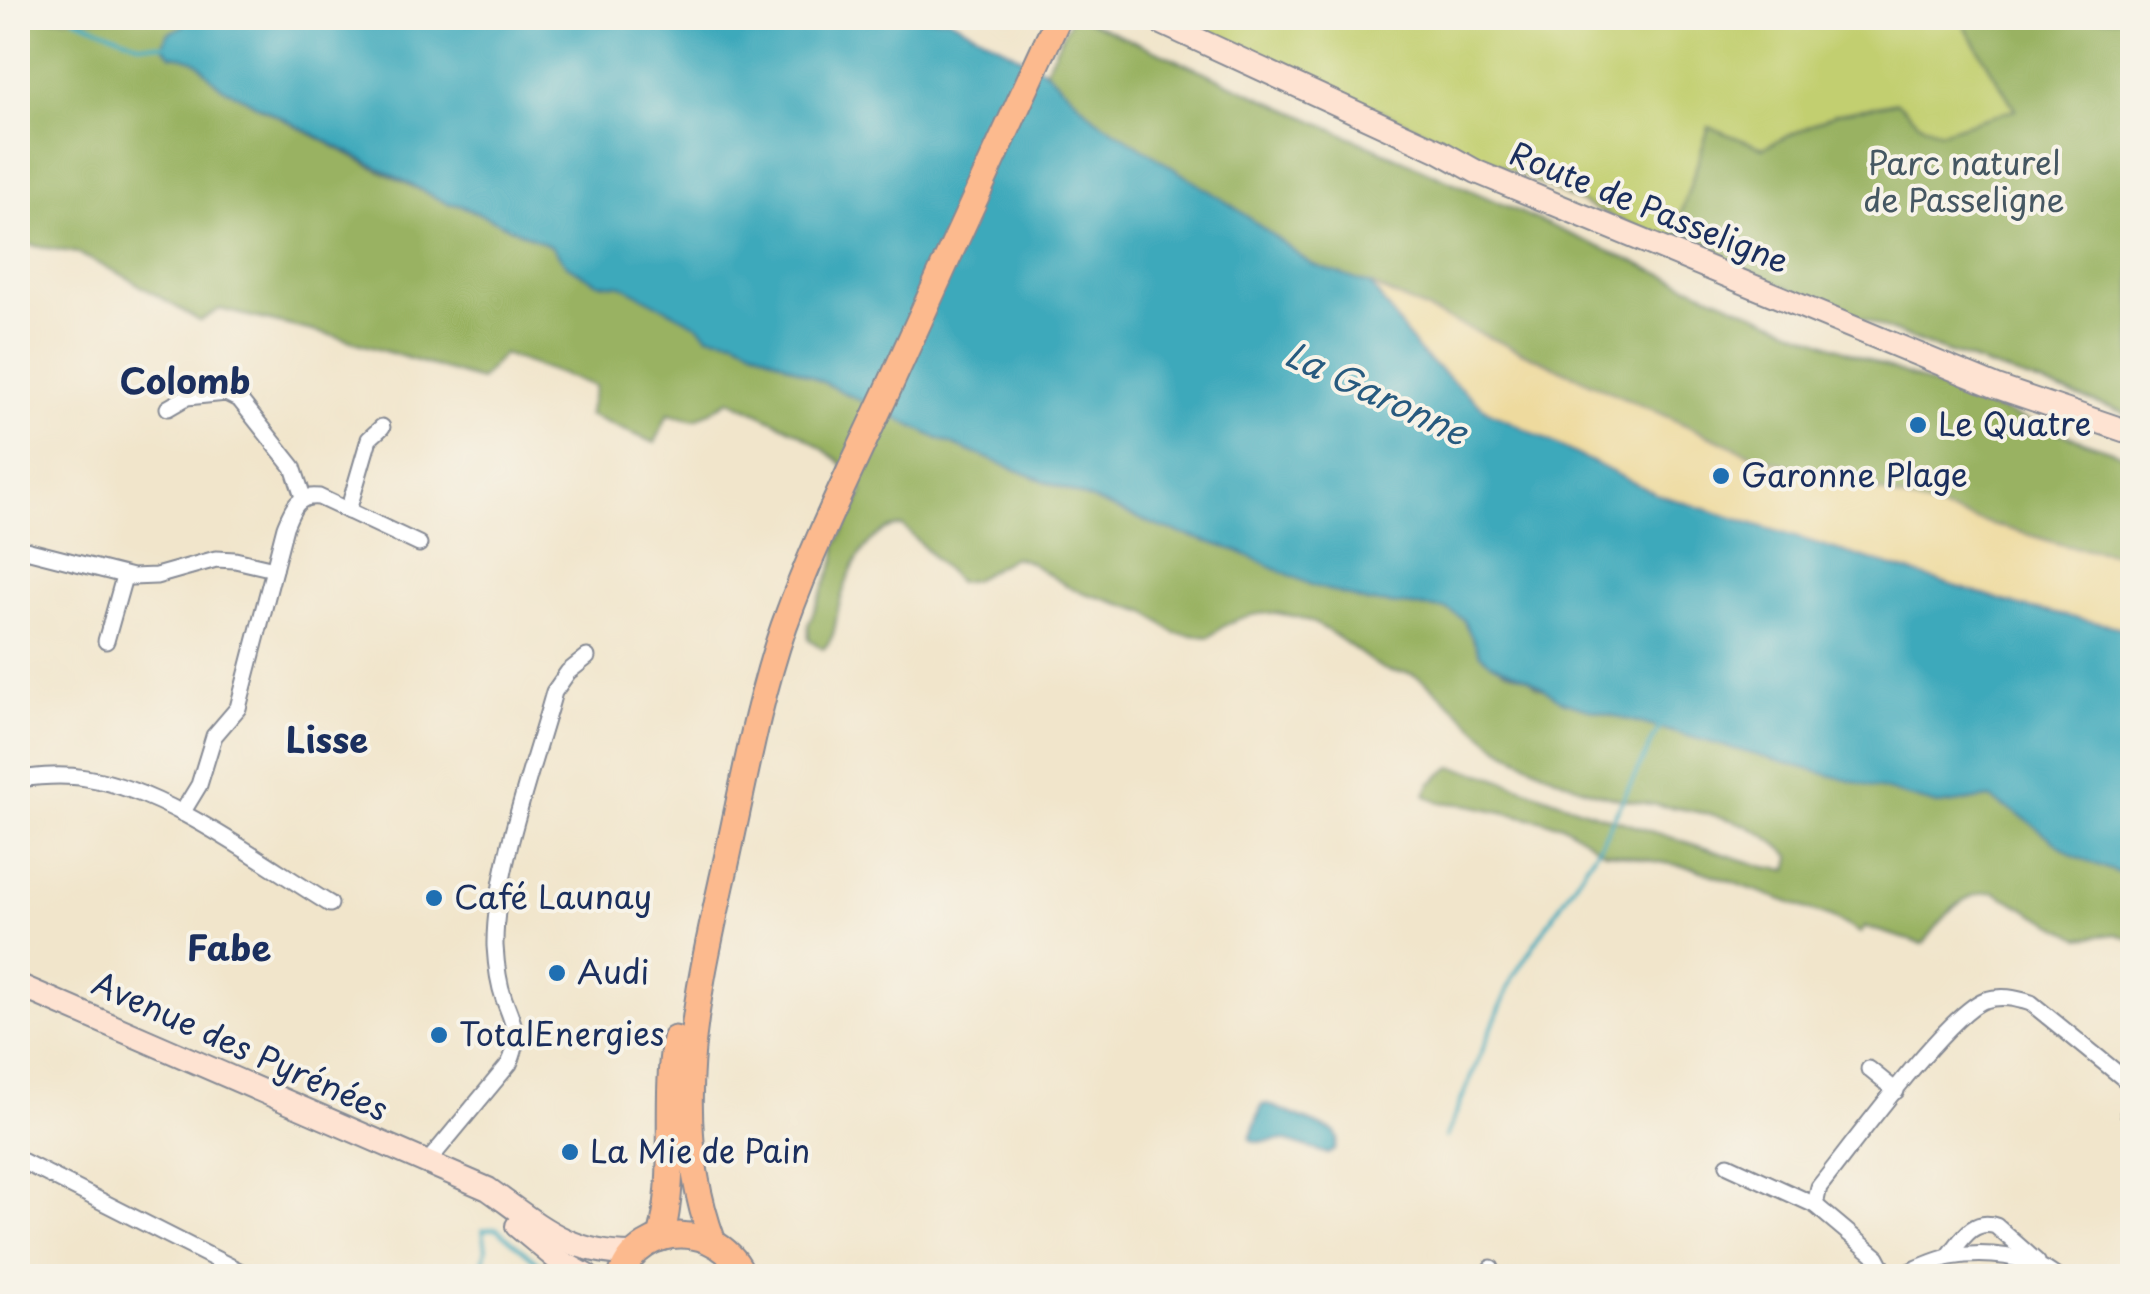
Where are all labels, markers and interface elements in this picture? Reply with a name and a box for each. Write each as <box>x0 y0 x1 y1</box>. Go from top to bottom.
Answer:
street label: Route de Passeligne <box>1503 128 1797 284</box>
park label: Parc naturel de Passeligne <box>1863 138 2065 223</box>
water label: La Garonne <box>1277 326 1479 458</box>
district label: Colomb <box>120 353 250 406</box>
place label: Le Quatre <box>1938 399 2092 447</box>
marker: Le Quatre <box>1907 414 1929 436</box>
place label: Garonne Plage <box>1741 450 1968 498</box>
marker: Garonne Plage <box>1710 465 1732 487</box>
district label: Lisse <box>286 712 368 765</box>
place label: Café Launay <box>454 872 652 920</box>
marker: Café Launay <box>423 887 445 909</box>
district label: Fabe <box>187 920 271 973</box>
place label: Audi <box>577 947 649 995</box>
street label: Avenue des Pyrénées <box>85 958 396 1132</box>
marker: Audi <box>546 962 568 984</box>
place label: TotalEnergies <box>459 1009 665 1057</box>
marker: TotalEnergies <box>428 1024 450 1046</box>
place label: La Mie de Pain <box>590 1126 810 1174</box>
marker: La Mie de Pain <box>559 1141 581 1163</box>

